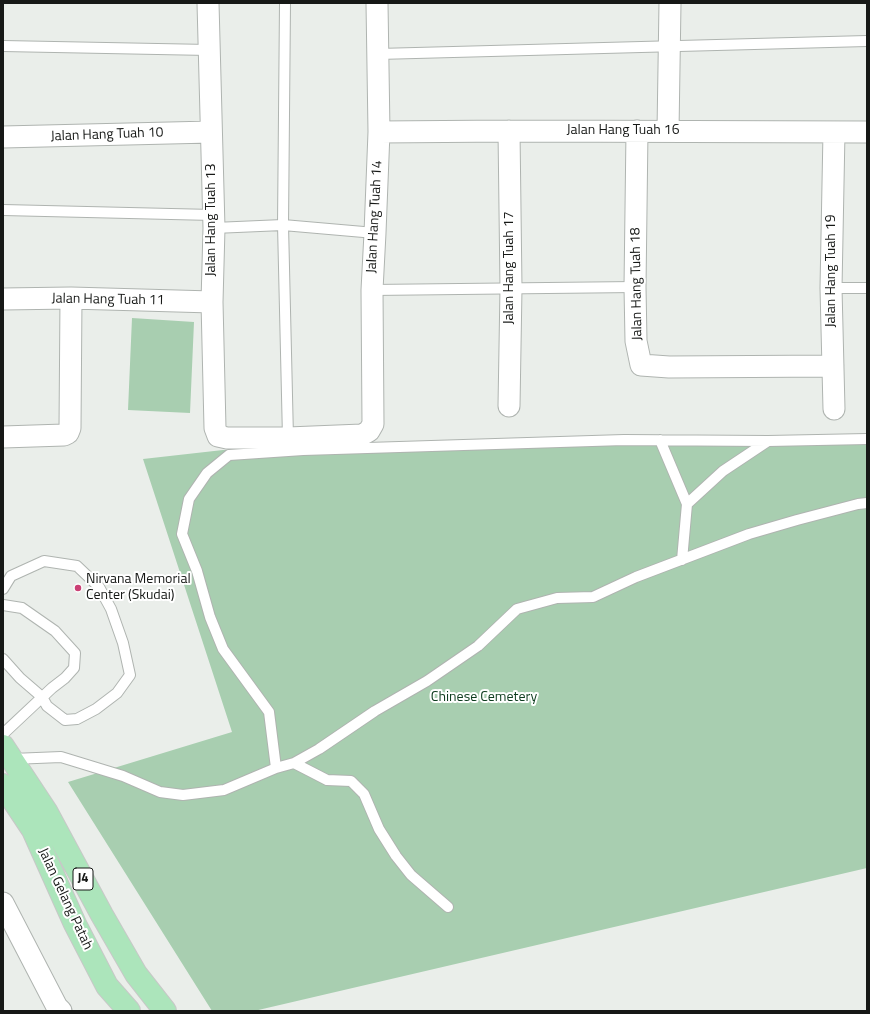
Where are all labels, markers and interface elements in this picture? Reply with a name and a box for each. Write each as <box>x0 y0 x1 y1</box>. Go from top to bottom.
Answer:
street label: Jalan Hang Tuah 16 <box>566 123 680 139</box>
street label: Jalan Hang Tuah 10 <box>50 125 164 145</box>
street label: Jalan Hang Tuah 14 <box>364 160 386 274</box>
street label: Jalan Hang Tuah 13 <box>204 163 220 277</box>
street label: Jalan Hang Tuah 17 <box>502 211 518 325</box>
street label: Jalan Hang Tuah 19 <box>824 214 840 328</box>
street label: Jalan Hang Tuah 18 <box>628 227 646 341</box>
street label: Jalan Hang Tuah 11 <box>51 291 165 309</box>
place label: Nirvana Memorial Center (Skudai) <box>86 572 191 604</box>
marker: Nirvana Memorial Center (Skudai) <box>73 583 83 593</box>
park label: Chinese Cemetery <box>431 690 537 706</box>
street label: Jalan Gelang Patah <box>34 845 96 953</box>
road number: J4 <box>73 868 93 890</box>

